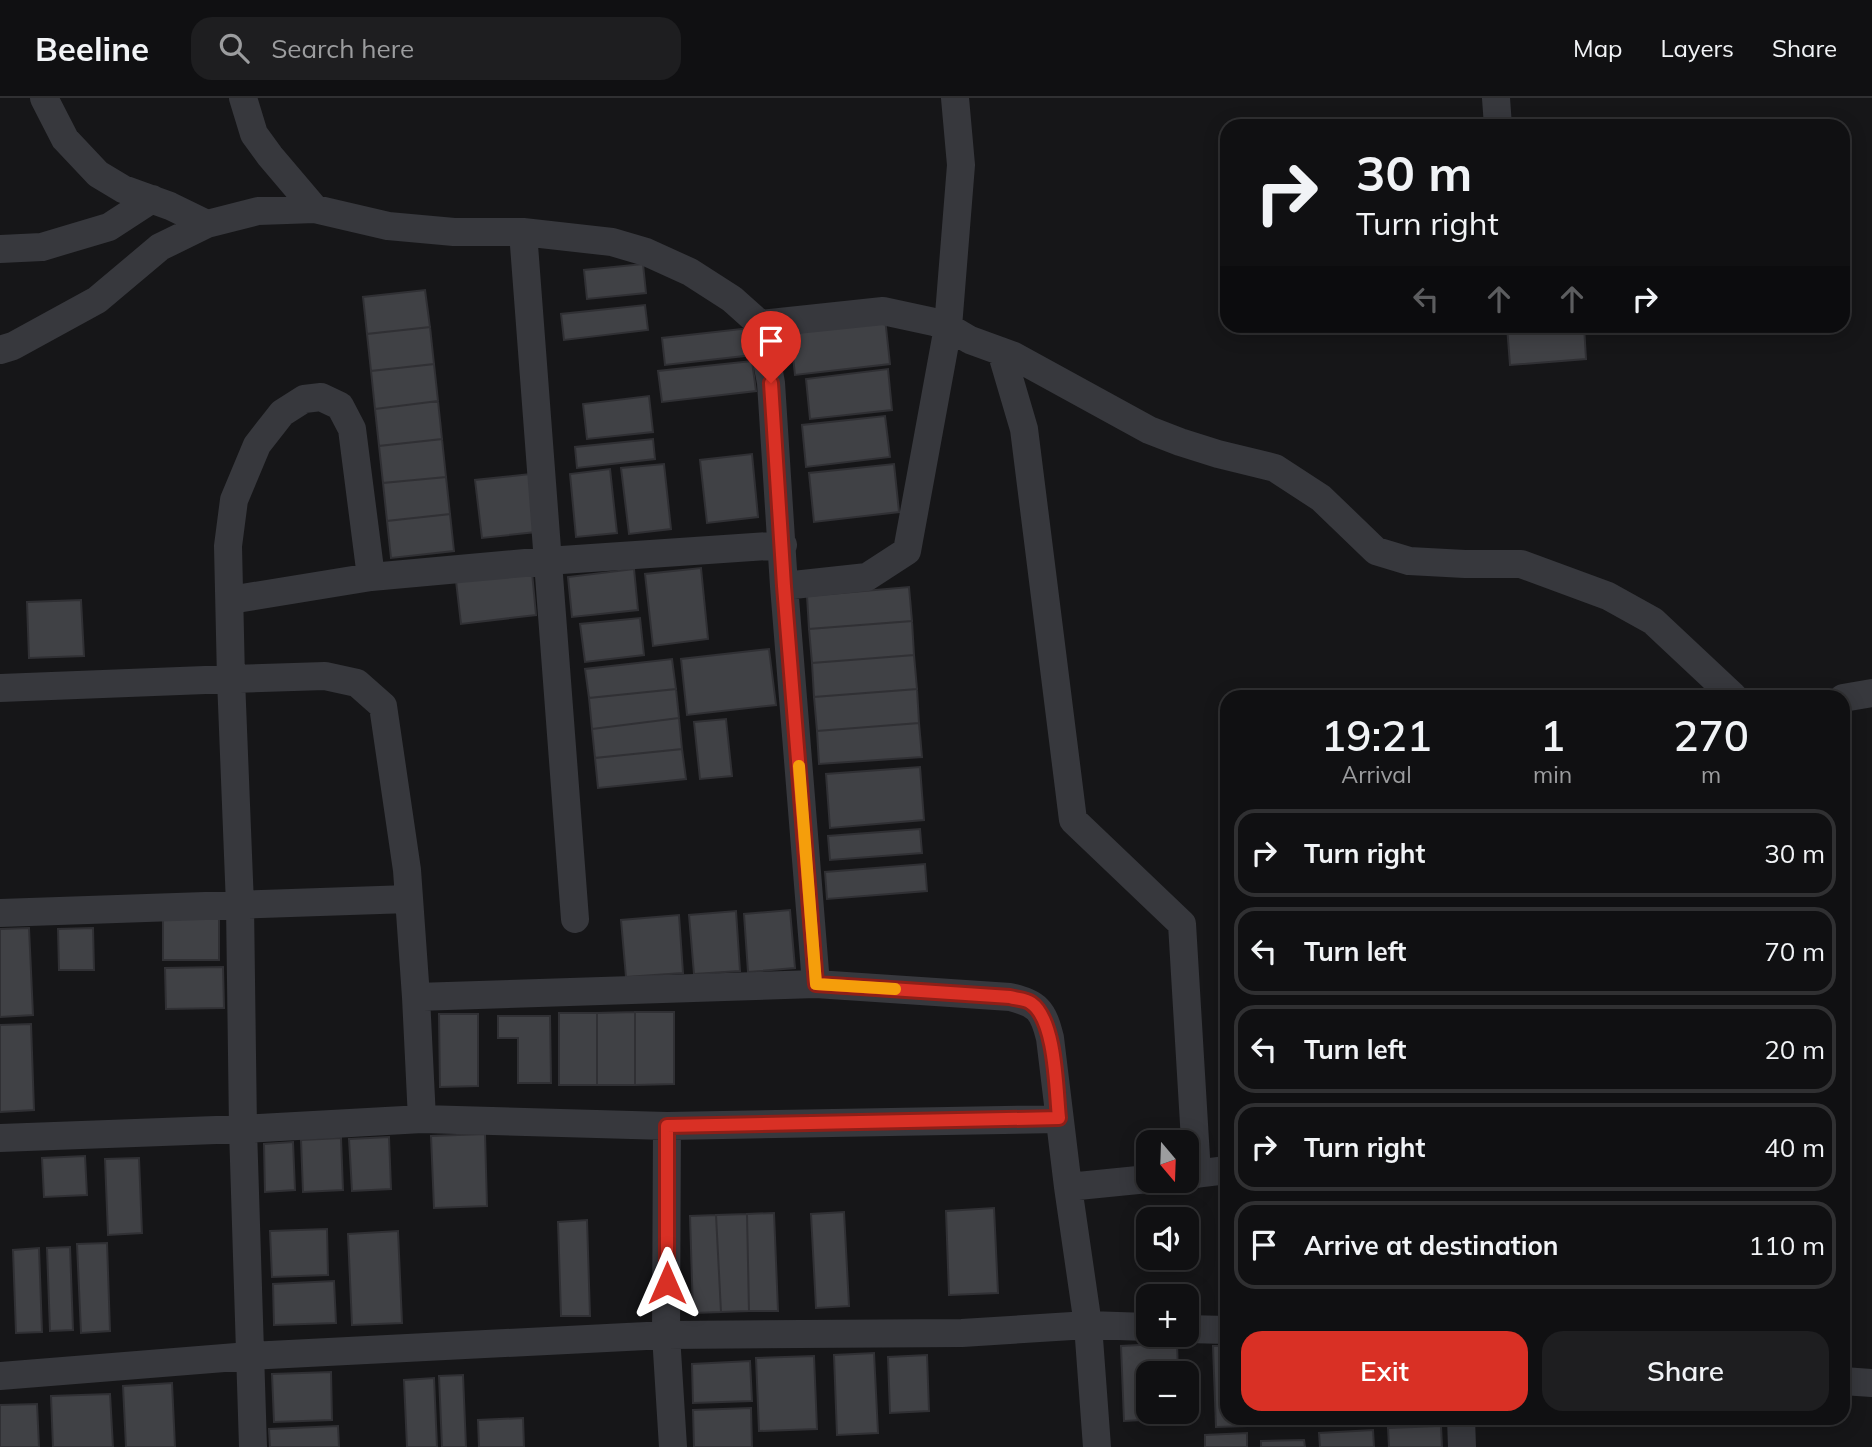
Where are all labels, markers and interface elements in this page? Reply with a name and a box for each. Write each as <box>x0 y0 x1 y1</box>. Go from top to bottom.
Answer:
search box <box>191 17 681 80</box>
text: Beeline <box>35 28 149 69</box>
icon: search <box>215 29 253 67</box>
text: Search here <box>271 32 414 65</box>
text: Map <box>1573 33 1622 63</box>
text: Layers <box>1660 33 1734 63</box>
text: Share <box>1772 33 1837 63</box>
text: 30 m <box>1356 142 1472 203</box>
icon: right <box>1241 147 1332 238</box>
text: Turn right <box>1356 203 1499 243</box>
icon: left <box>1407 280 1445 318</box>
icon: ahead <box>1480 280 1518 318</box>
icon: ahead <box>1553 280 1591 318</box>
icon: right <box>1626 280 1664 318</box>
pin <box>741 311 801 383</box>
icon: arrive <box>752 322 790 360</box>
text: 19:21 <box>1321 709 1432 762</box>
text: 1 <box>1540 709 1565 762</box>
text: 270 <box>1673 709 1749 762</box>
text: Arrival <box>1341 760 1412 789</box>
text: min <box>1533 760 1572 789</box>
text: m <box>1701 760 1721 789</box>
icon: right <box>1245 834 1283 872</box>
text: Turn right <box>1304 837 1425 870</box>
text: 30 m <box>1764 837 1825 870</box>
icon: left <box>1245 932 1283 970</box>
text: Turn left <box>1304 935 1406 968</box>
text: 70 m <box>1764 935 1825 968</box>
icon: left <box>1245 1030 1283 1068</box>
text: Turn left <box>1304 1033 1406 1066</box>
text: 20 m <box>1764 1033 1825 1066</box>
icon: right <box>1245 1128 1283 1166</box>
north arrow <box>1136 1130 1199 1194</box>
map controls <box>1136 1130 1199 1424</box>
text: Turn right <box>1304 1131 1425 1164</box>
text: 40 m <box>1764 1131 1825 1164</box>
button: sound <box>1136 1207 1199 1270</box>
icon: arrive <box>1245 1226 1283 1264</box>
text: Arrive at destination <box>1304 1229 1559 1262</box>
text: 110 m <box>1749 1229 1825 1262</box>
position arrow <box>630 1246 704 1320</box>
button: + <box>1136 1284 1199 1347</box>
button: Exit <box>1241 1331 1528 1411</box>
button: Share <box>1542 1331 1829 1411</box>
button: − <box>1136 1361 1199 1424</box>

